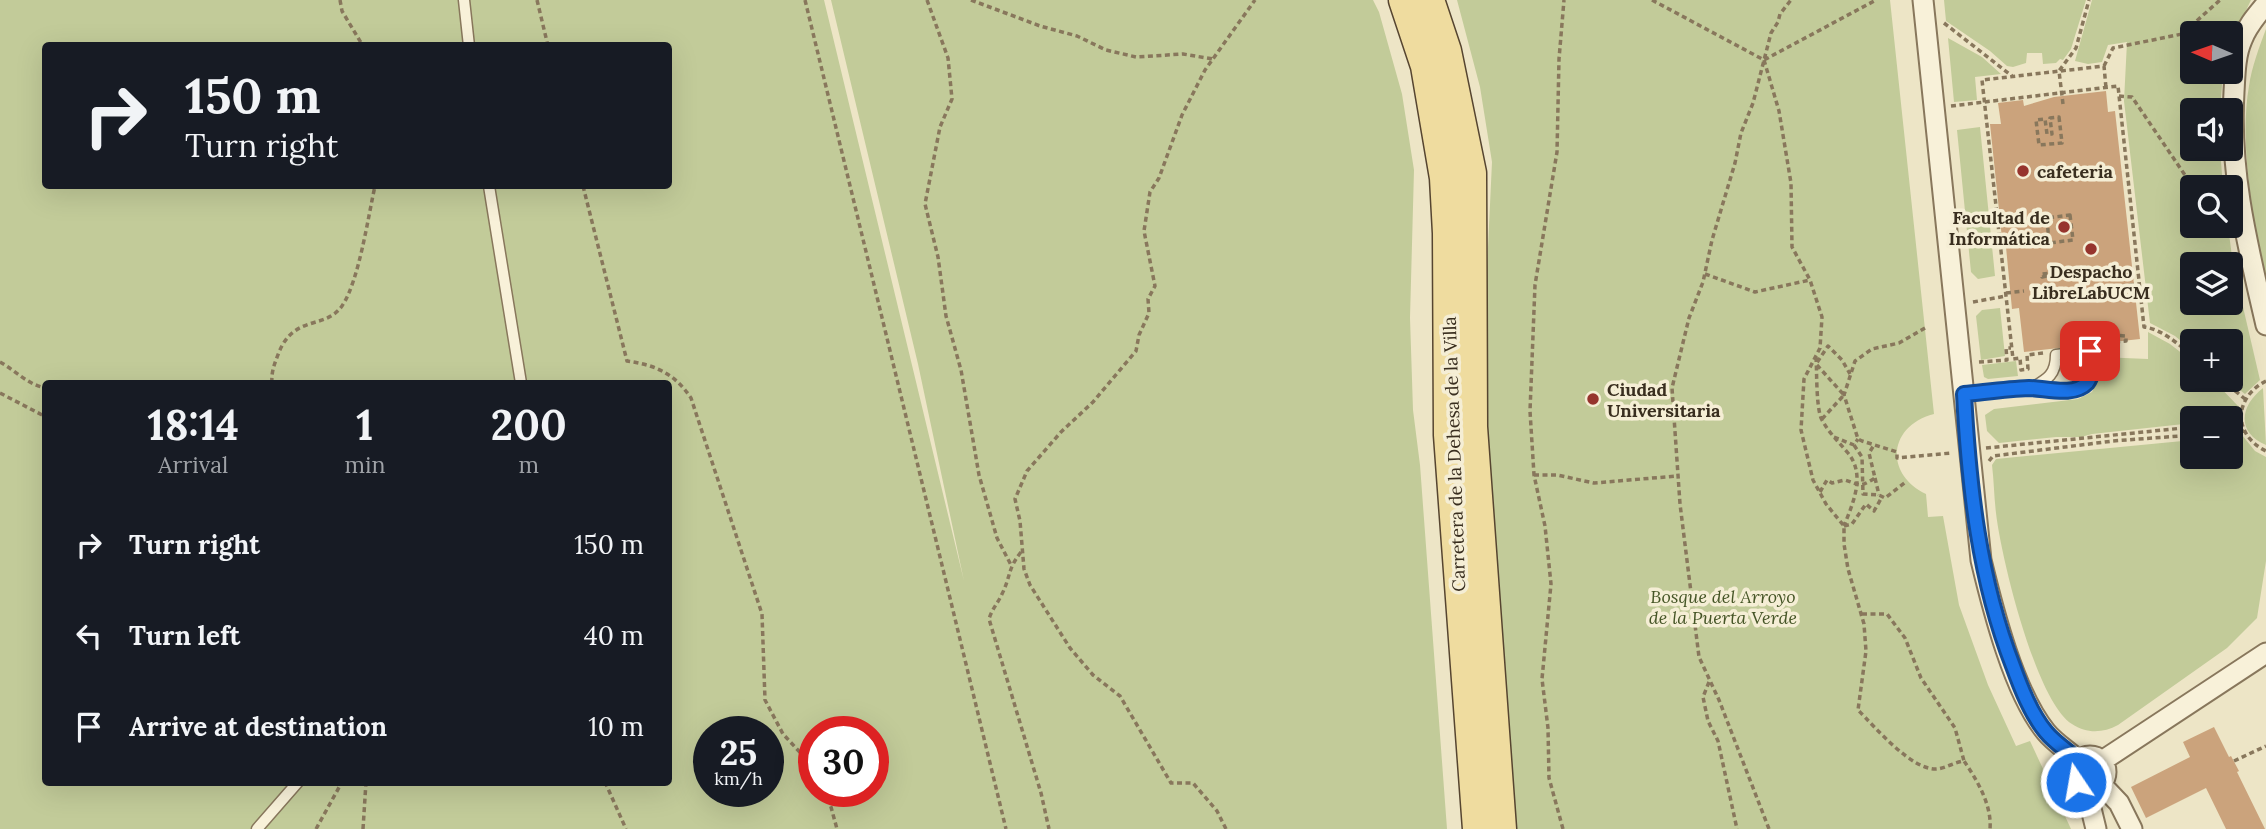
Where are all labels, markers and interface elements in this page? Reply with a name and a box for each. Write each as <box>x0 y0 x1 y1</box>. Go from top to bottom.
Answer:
north arrow <box>2180 21 2244 84</box>
map controls <box>2180 21 2243 469</box>
text: 150 m <box>185 64 321 126</box>
icon: right <box>70 70 161 161</box>
button: sound <box>2180 98 2243 161</box>
text: Turn right <box>185 125 338 166</box>
place label: cafeteria <box>2037 160 2114 183</box>
marker: cafeteria <box>2015 163 2031 179</box>
button: search <box>2180 175 2243 238</box>
place label: Facultad de Informática <box>1948 206 2051 250</box>
marker: Facultad de Informática <box>2056 219 2072 235</box>
marker: Despacho LibreLabUCM <box>2083 241 2099 257</box>
button: layers <box>2180 252 2243 315</box>
place label: Despacho LibreLabUCM <box>2032 260 2150 304</box>
street label: Carretera de la Dehesa de la Villa <box>1438 316 1470 592</box>
pin <box>2060 321 2120 381</box>
button: + <box>2180 329 2243 392</box>
icon: arrive <box>2071 332 2109 370</box>
place label: Ciudad Universitaria <box>1607 378 1721 422</box>
marker: Ciudad Universitaria <box>1585 391 1601 407</box>
text: 18:14 <box>147 398 239 452</box>
text: 1 <box>356 398 373 452</box>
text: 200 <box>491 398 567 452</box>
button: − <box>2180 406 2243 469</box>
text: Arrival <box>158 450 228 479</box>
text: min <box>344 450 385 479</box>
text: m <box>518 450 539 479</box>
icon: right <box>70 526 108 564</box>
text: Turn right <box>129 528 260 561</box>
text: 150 m <box>574 528 644 561</box>
park label: Bosque del Arroyo de la Puerta Verde <box>1649 585 1797 629</box>
icon: left <box>70 617 108 655</box>
text: Turn left <box>129 619 240 652</box>
text: 40 m <box>584 619 644 652</box>
icon: arrive <box>70 708 108 746</box>
text: Arrive at destination <box>129 710 387 743</box>
text: 10 m <box>588 710 644 743</box>
speed limit sign: 30 <box>798 716 889 807</box>
text: 25 <box>720 730 757 775</box>
position arrow <box>2039 745 2113 819</box>
text: km/h <box>714 767 763 790</box>

